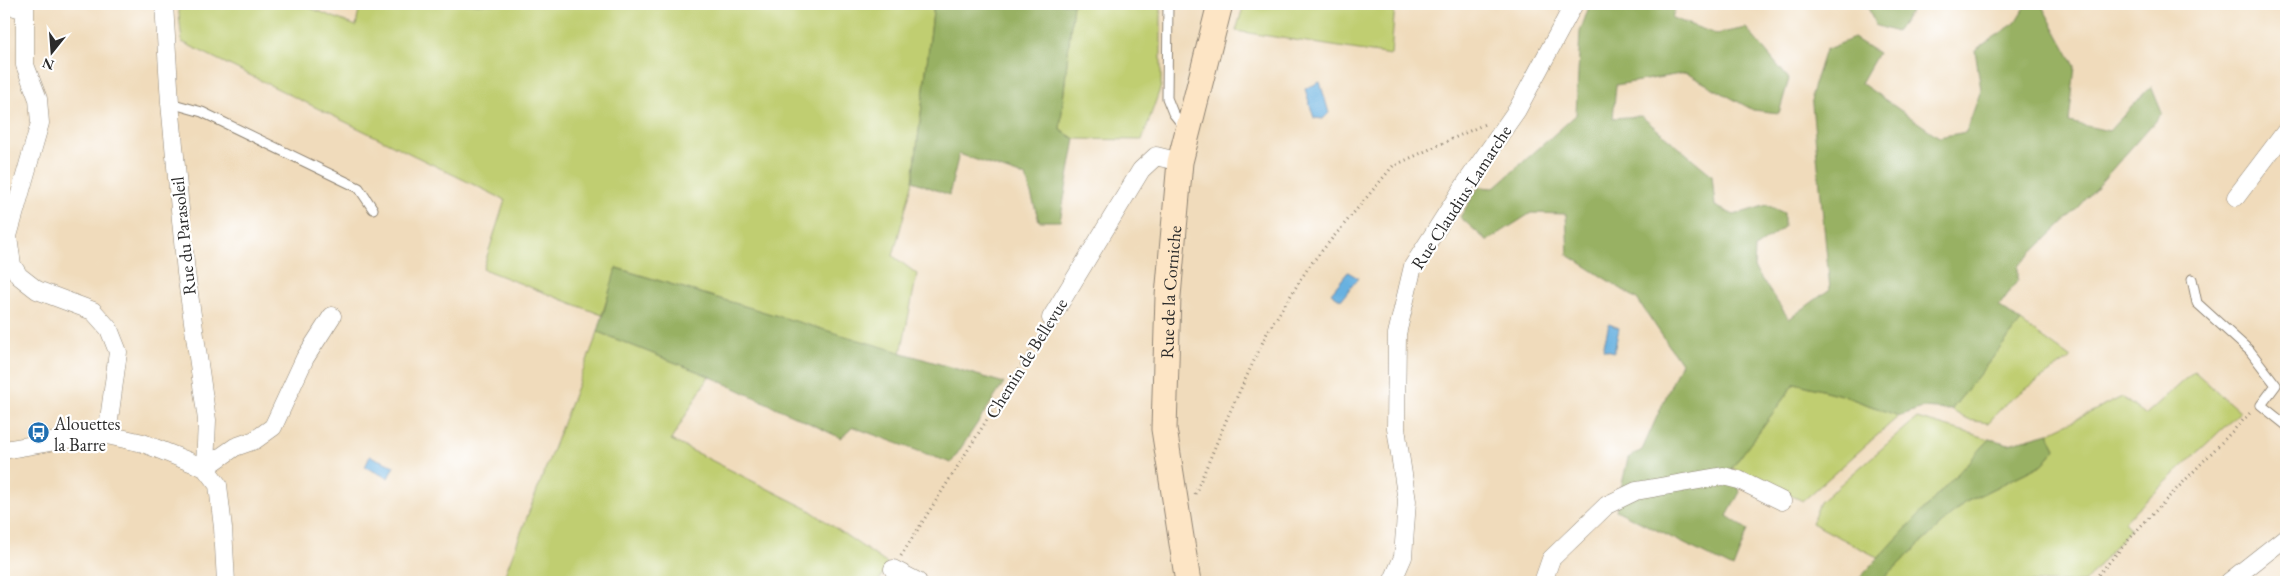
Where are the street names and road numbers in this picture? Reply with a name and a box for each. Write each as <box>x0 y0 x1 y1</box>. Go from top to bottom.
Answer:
street label: Rue Claudius Lamarche <box>1406 120 1516 274</box>
street label: Rue du Parasoleil <box>165 176 201 296</box>
street label: Rue de la Corniche <box>1155 225 1186 359</box>
street label: Chemin de Bellevue <box>980 293 1072 423</box>

